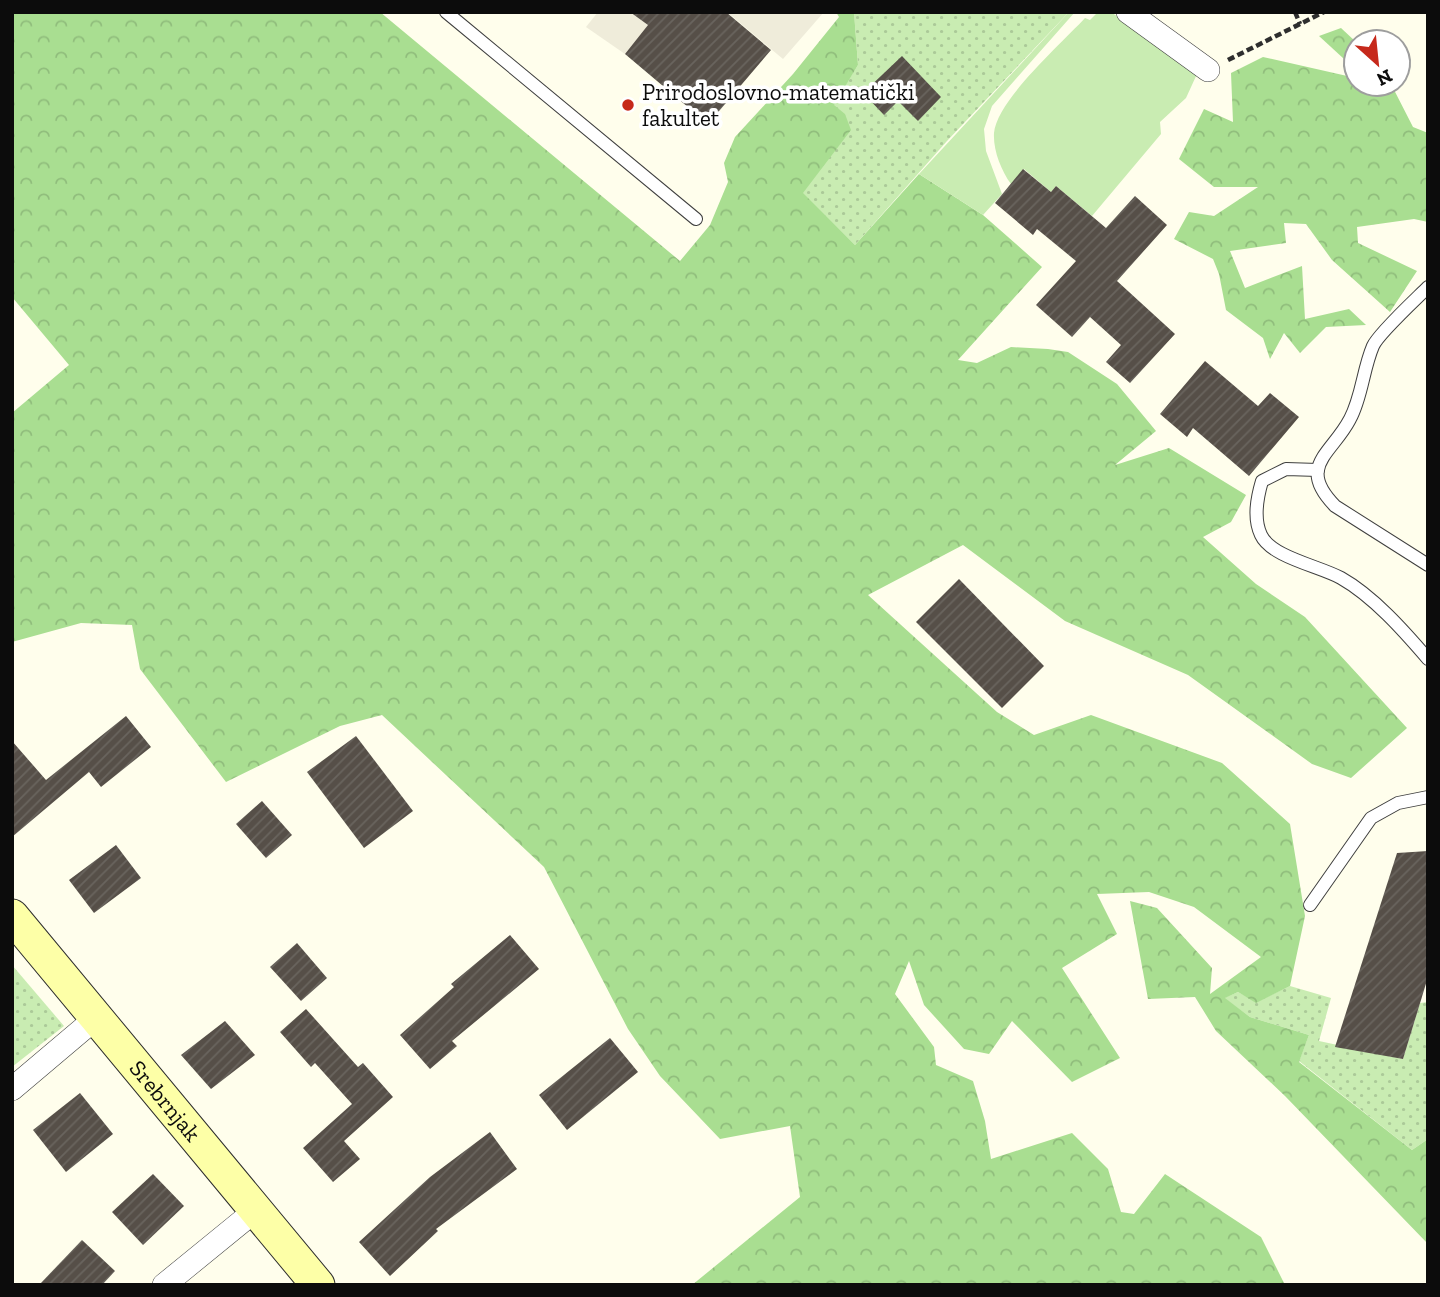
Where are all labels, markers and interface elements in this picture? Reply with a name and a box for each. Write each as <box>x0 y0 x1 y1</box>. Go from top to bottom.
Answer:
north arrow <box>1342 28 1412 98</box>
text: N <box>1373 64 1396 91</box>
place label: Prirodoslovno-matematički fakultet <box>642 78 914 132</box>
marker: Prirodoslovno-matematički fakultet <box>620 97 636 113</box>
street label: Srebrnjak <box>124 1055 207 1147</box>

